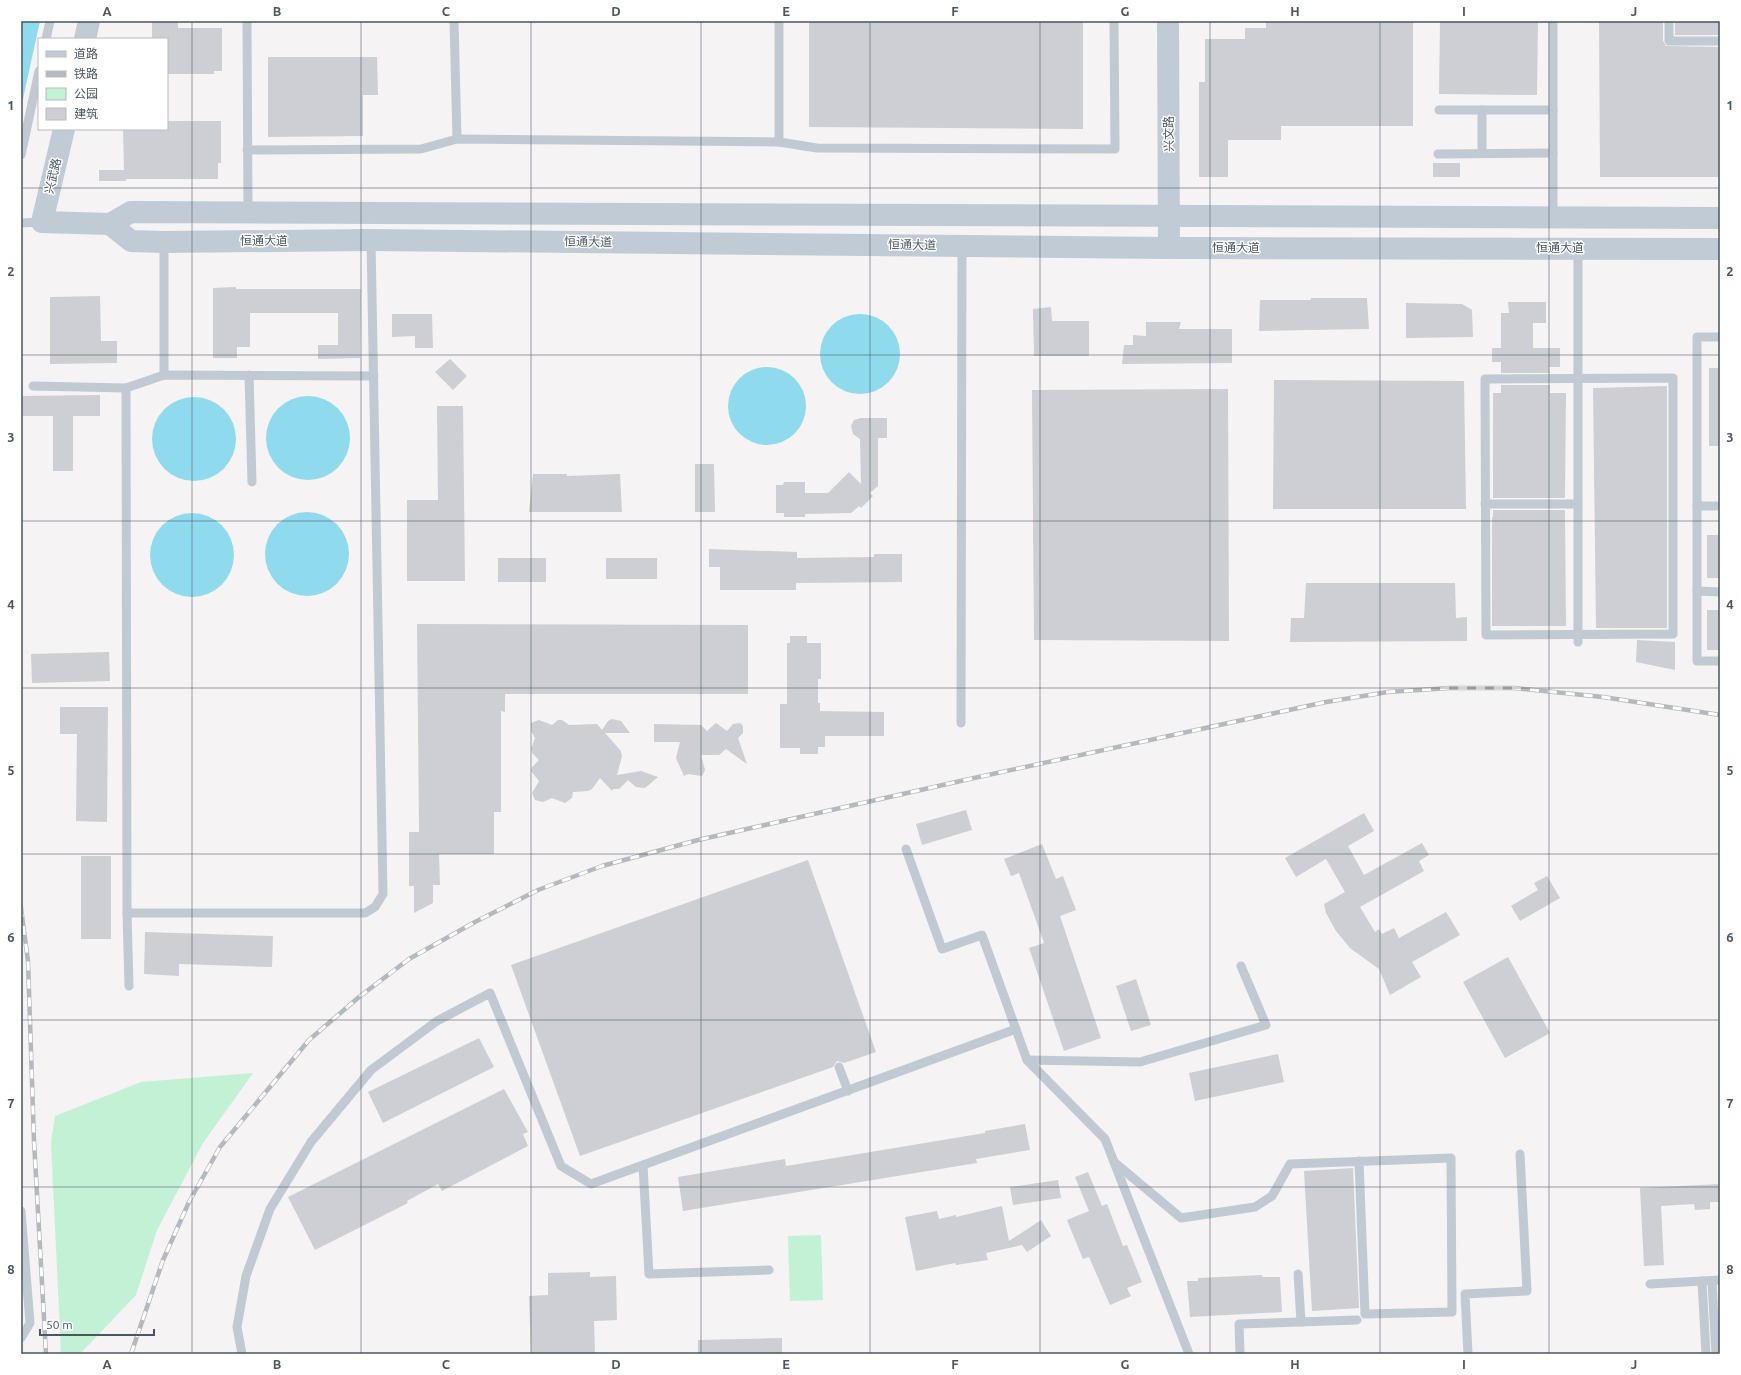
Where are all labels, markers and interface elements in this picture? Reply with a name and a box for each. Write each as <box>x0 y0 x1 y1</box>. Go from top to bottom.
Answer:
text: A <box>102 4 112 18</box>
text: B <box>273 4 282 18</box>
text: C <box>442 4 451 18</box>
text: D <box>611 4 621 18</box>
text: E <box>782 4 790 18</box>
text: F <box>951 4 959 18</box>
text: G <box>1121 4 1130 18</box>
text: H <box>1290 4 1300 18</box>
text: I <box>1462 4 1466 18</box>
text: J <box>1631 4 1637 18</box>
legend <box>38 38 168 130</box>
text: 道路 <box>74 47 98 60</box>
text: 铁路 <box>74 67 98 80</box>
text: 公园 <box>74 87 98 100</box>
text: 1 <box>7 98 15 112</box>
text: 1 <box>1726 98 1734 112</box>
text: 建筑 <box>74 107 98 120</box>
street label: 兴文路 <box>1162 116 1175 152</box>
street label: 兴武路 <box>42 157 63 195</box>
street label: 恒通大道 <box>240 234 288 247</box>
street label: 恒通大道 <box>564 235 612 248</box>
street label: 恒通大道 <box>888 238 936 251</box>
street label: 恒通大道 <box>1212 241 1260 254</box>
street label: 恒通大道 <box>1536 241 1584 254</box>
text: 2 <box>7 264 15 278</box>
text: 2 <box>1726 264 1734 278</box>
text: 3 <box>7 430 15 444</box>
text: 3 <box>1726 430 1734 444</box>
text: 4 <box>7 597 15 611</box>
text: 4 <box>1726 597 1734 611</box>
text: 5 <box>7 763 15 777</box>
text: 5 <box>1726 763 1734 777</box>
text: 6 <box>7 930 15 944</box>
text: 6 <box>1726 930 1734 944</box>
text: 7 <box>7 1096 15 1110</box>
text: 7 <box>1726 1096 1734 1110</box>
text: 8 <box>7 1262 15 1276</box>
text: 8 <box>1726 1262 1734 1276</box>
scale bar <box>40 1311 154 1337</box>
text: 50 m <box>46 1318 73 1331</box>
text: A <box>102 1357 112 1371</box>
text: B <box>273 1357 282 1371</box>
text: C <box>442 1357 451 1371</box>
text: D <box>611 1357 621 1371</box>
text: E <box>782 1357 790 1371</box>
text: F <box>951 1357 959 1371</box>
text: G <box>1121 1357 1130 1371</box>
text: H <box>1290 1357 1300 1371</box>
text: I <box>1462 1357 1466 1371</box>
text: J <box>1631 1357 1637 1371</box>

